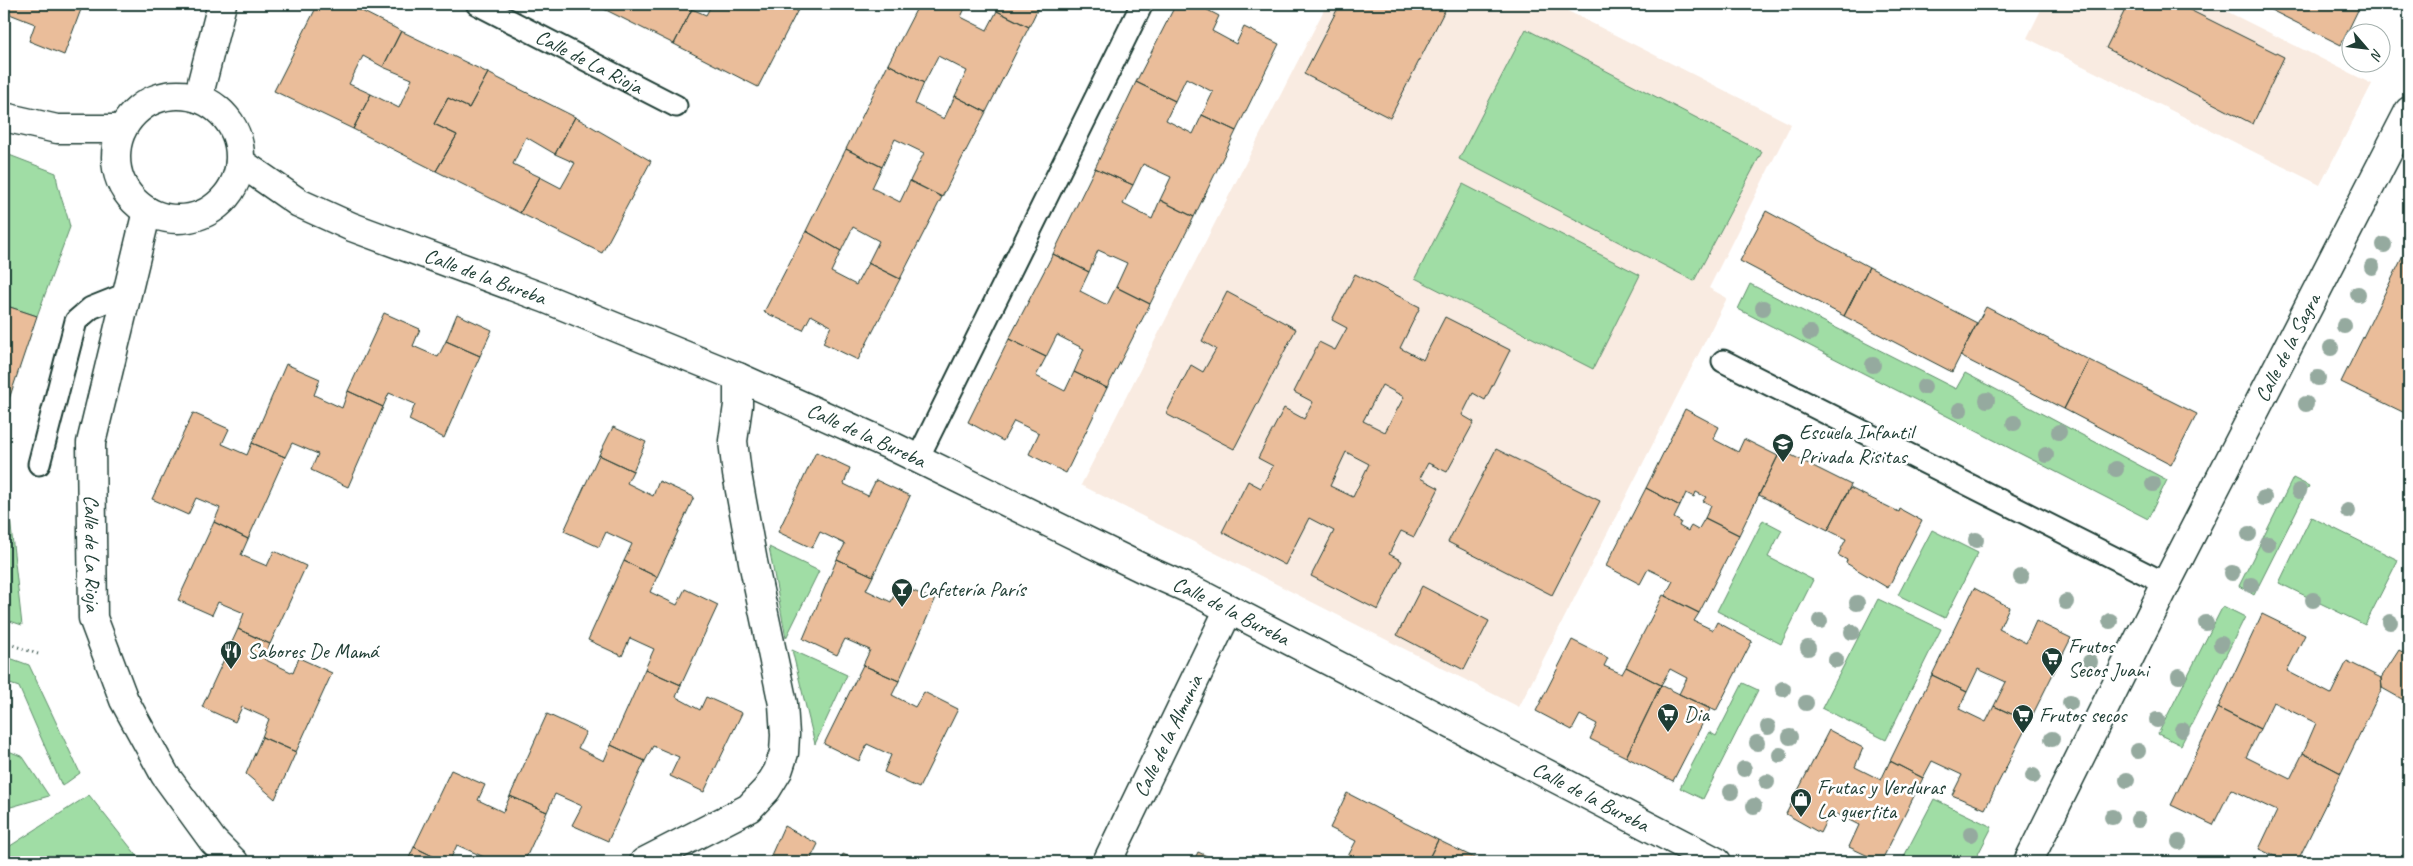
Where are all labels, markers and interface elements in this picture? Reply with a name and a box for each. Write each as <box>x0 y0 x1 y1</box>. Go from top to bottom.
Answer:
north arrow <box>2340 22 2390 72</box>
street label: Calle de La Rioja <box>531 23 649 101</box>
text: N <box>2366 46 2387 64</box>
street label: Calle de la Bureba <box>421 242 551 311</box>
street label: Calle de la Sagra <box>2249 287 2327 406</box>
street label: Calle de la Bureba <box>803 397 932 474</box>
place label: Escuela Infantil Privada Risitas <box>1799 419 1917 469</box>
school or university icon: Escuela Infantil Privada Risitas <box>1771 432 1795 463</box>
street label: Calle de La Rioja <box>79 495 106 614</box>
street label: Calle de la Bureba <box>1169 570 1296 652</box>
place label: Cafetería París <box>918 576 1027 602</box>
bar icon: Cafetería París <box>890 577 914 608</box>
place label: Frutos Secos Juani <box>2068 633 2152 683</box>
place label: Sabores De Mamá <box>247 638 380 664</box>
restaurant icon: Sabores De Mamá <box>219 639 243 670</box>
supermarket icon: Frutos Secos Juani <box>2040 646 2064 677</box>
street label: Calle de la Almunia <box>1127 669 1209 801</box>
place label: Dia <box>1684 701 1710 727</box>
supermarket icon: Dia <box>1656 702 1680 733</box>
place label: Frutos secos <box>2039 702 2128 728</box>
supermarket icon: Frutos secos <box>2011 703 2035 734</box>
street label: Calle de la Bureba <box>1528 756 1655 838</box>
place label: Frutas y Verduras La guertita <box>1817 774 1947 824</box>
shop icon: Frutas y Verduras La guertita <box>1789 787 1813 818</box>

